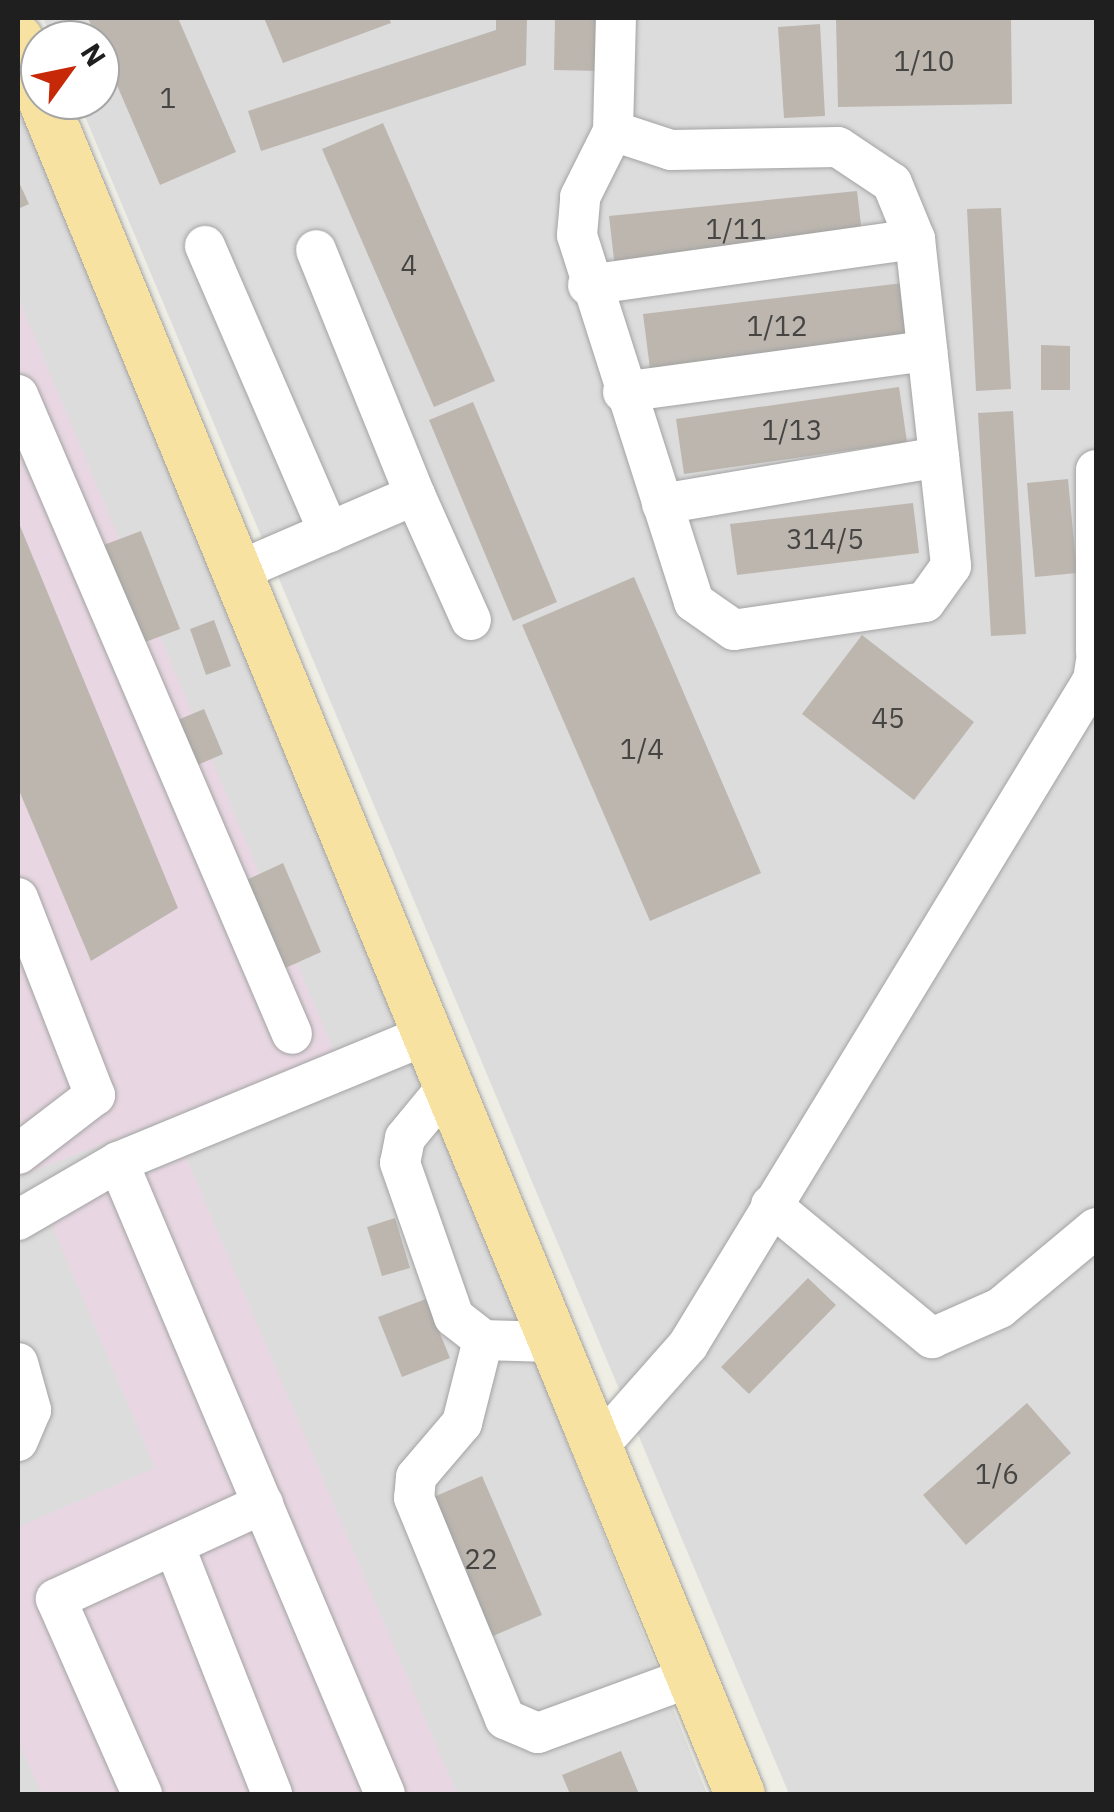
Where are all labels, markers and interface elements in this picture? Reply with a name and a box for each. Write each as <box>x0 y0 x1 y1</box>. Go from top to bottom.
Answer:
north arrow <box>20 20 120 120</box>
text: N <box>73 36 115 73</box>
house number: 1/10 <box>893 44 955 78</box>
house number: 1 <box>160 81 176 115</box>
house number: 1/11 <box>705 212 767 246</box>
house number: 4 <box>401 248 417 282</box>
house number: 1/12 <box>746 309 808 343</box>
house number: 1/13 <box>761 413 823 447</box>
house number: 314/5 <box>786 522 864 556</box>
house number: 45 <box>871 701 905 735</box>
house number: 1/4 <box>620 732 664 766</box>
house number: 1/6 <box>975 1457 1019 1491</box>
house number: 22 <box>464 1542 498 1576</box>

